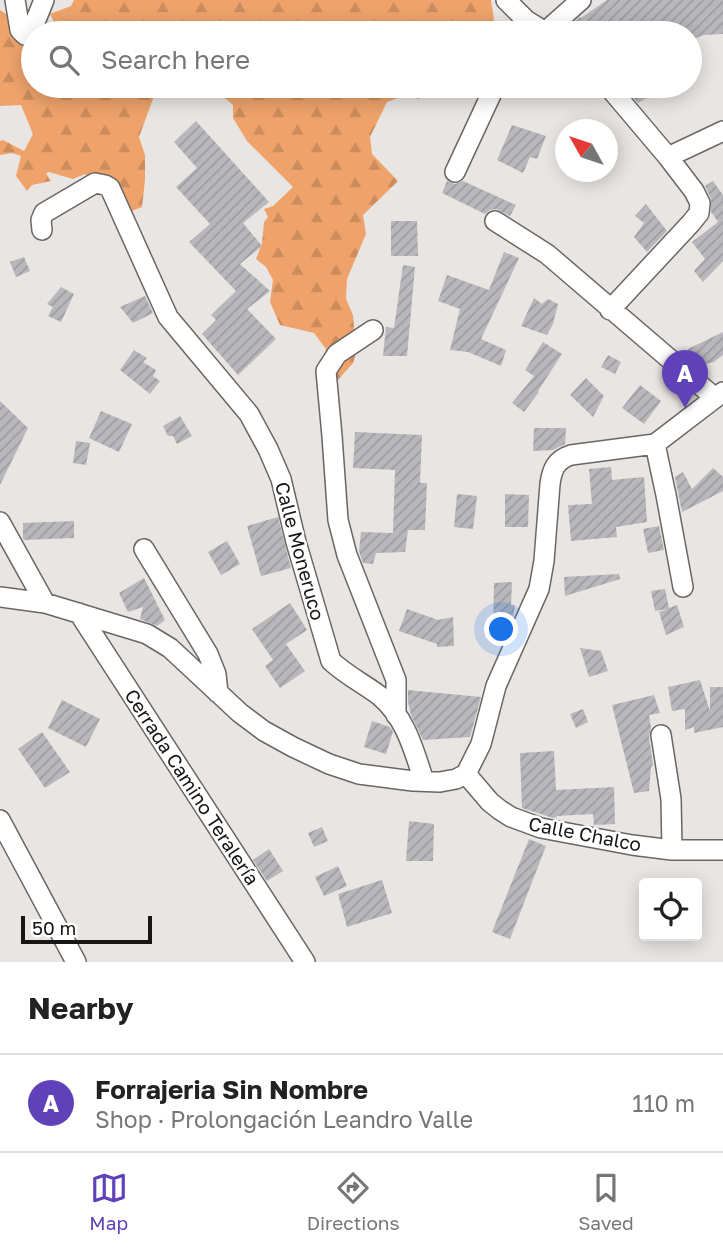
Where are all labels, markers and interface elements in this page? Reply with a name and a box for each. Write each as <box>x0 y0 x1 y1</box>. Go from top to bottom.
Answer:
search box <box>21 21 702 98</box>
icon: search <box>45 41 83 79</box>
text: Search here <box>101 44 250 75</box>
north arrow <box>555 119 618 182</box>
pin: A <box>662 350 708 408</box>
street label: Calle Moneruco <box>271 479 330 623</box>
your location <box>484 612 518 646</box>
street label: Cerrada Camino Teralería <box>120 684 264 889</box>
street label: Calle Chalco <box>527 811 643 856</box>
map controls <box>639 878 702 941</box>
button: locate <box>639 878 702 941</box>
scale bar <box>21 913 152 945</box>
text: 50 m <box>32 916 76 939</box>
text: Nearby <box>28 990 133 1026</box>
text: Forrajeria Sin Nombre <box>95 1074 368 1105</box>
text: A <box>43 1089 59 1117</box>
text: 110 m <box>632 1089 695 1117</box>
text: Shop · Prolongación Leandro Valle <box>95 1105 473 1133</box>
tab: Map <box>89 1169 128 1234</box>
tab: Directions <box>307 1169 400 1234</box>
tab: Saved <box>578 1169 634 1234</box>

